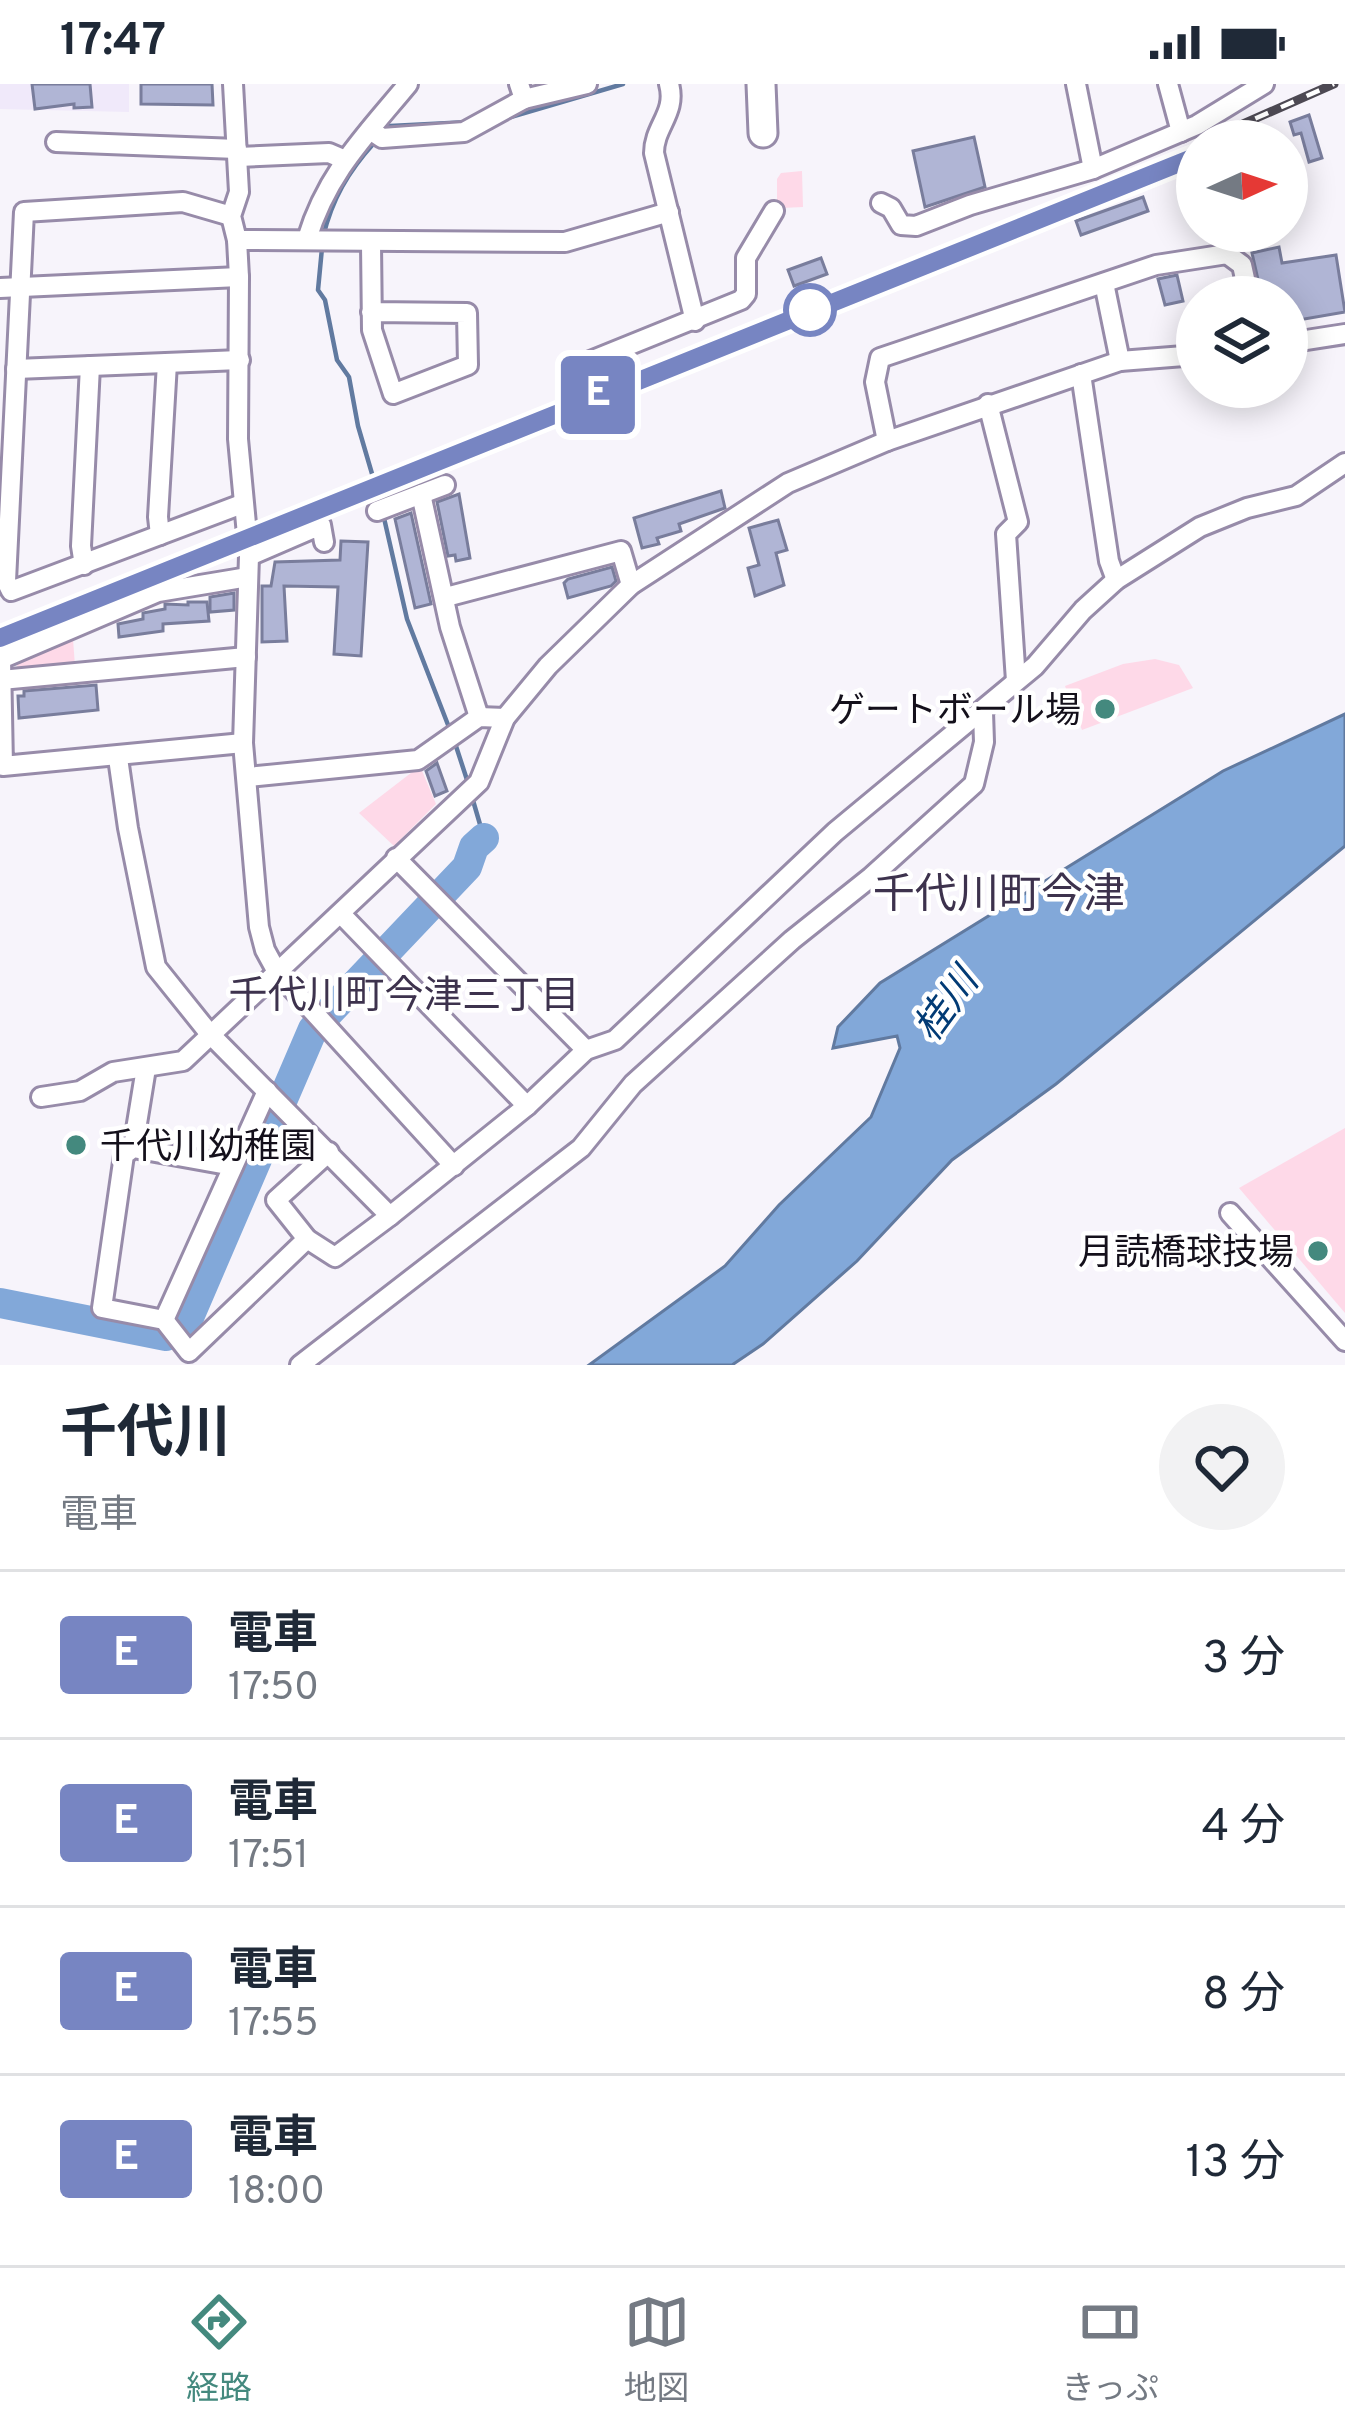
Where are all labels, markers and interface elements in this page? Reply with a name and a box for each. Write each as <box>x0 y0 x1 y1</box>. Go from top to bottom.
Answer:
text: 17:47 <box>60 14 166 71</box>
north arrow <box>1176 120 1308 252</box>
map controls <box>1176 120 1308 408</box>
button: layers <box>1176 276 1308 408</box>
unlabelled marker <box>785 285 835 335</box>
line badge: E <box>559 356 637 434</box>
text: E <box>585 368 611 421</box>
place label: ゲートボール場 <box>829 690 1081 736</box>
marker: ゲートボール場 <box>1092 696 1118 722</box>
district label: 千代川町今津 <box>873 871 1125 924</box>
water label: 桂川 <box>906 957 994 1053</box>
district label: 千代川町今津三丁目 <box>228 974 580 1023</box>
place label: 千代川幼稚園 <box>100 1126 316 1172</box>
marker: 千代川幼稚園 <box>63 1132 89 1158</box>
place label: 月読橋球技場 <box>1078 1232 1294 1278</box>
marker: 月読橋球技場 <box>1305 1238 1331 1264</box>
text: 千代川 <box>60 1401 231 1473</box>
button: heart <box>1159 1404 1285 1530</box>
text: 電車 <box>60 1493 138 1542</box>
text: 電車 <box>228 1608 318 1665</box>
text: E <box>113 1628 139 1681</box>
text: 3 分 <box>1202 1632 1285 1689</box>
text: 17:50 <box>228 1665 319 1714</box>
text: 電車 <box>228 1776 318 1833</box>
text: E <box>113 1796 139 1849</box>
text: 4 分 <box>1201 1800 1285 1857</box>
text: 17:51 <box>228 1833 309 1882</box>
text: 電車 <box>228 1944 318 2001</box>
text: E <box>113 1964 139 2017</box>
text: 8 分 <box>1202 1968 1285 2025</box>
text: 17:55 <box>228 2001 318 2050</box>
text: 電車 <box>228 2112 318 2169</box>
text: E <box>113 2132 139 2185</box>
text: 13 分 <box>1186 2136 1285 2193</box>
text: 18:00 <box>228 2169 325 2218</box>
tab: 経路 <box>186 2289 252 2412</box>
tab: 地図 <box>624 2289 690 2412</box>
tab: きっぷ <box>1061 2289 1159 2412</box>

